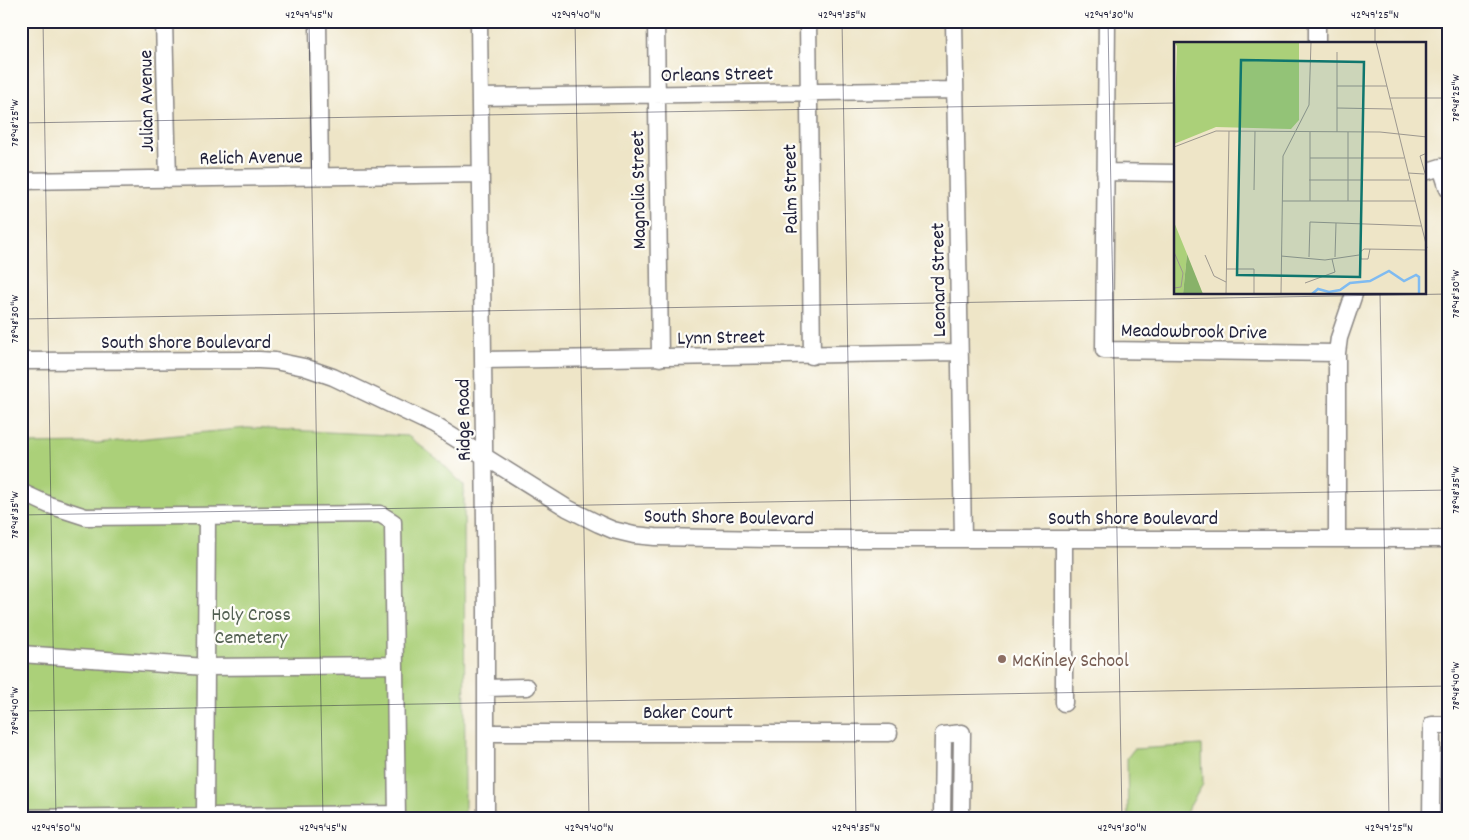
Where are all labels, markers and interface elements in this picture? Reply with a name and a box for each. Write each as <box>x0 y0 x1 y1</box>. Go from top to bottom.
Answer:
text: 42°49'45"N <box>285 7 333 24</box>
text: 42°49'40"N <box>552 7 600 24</box>
text: 42°49'35"N <box>818 7 866 24</box>
text: 42°49'30"N <box>1085 7 1134 24</box>
text: 42°49'25"N <box>1351 7 1399 24</box>
inset map <box>1174 42 1426 295</box>
street label: Julian Avenue <box>133 49 163 152</box>
street label: Orleans Street <box>660 61 774 91</box>
text: 78°48'25"W <box>1448 74 1465 122</box>
text: 78°48'25"W <box>7 99 24 147</box>
street label: Magnolia Street <box>625 130 655 250</box>
street label: Relich Avenue <box>199 144 303 174</box>
street label: Palm Street <box>777 144 807 234</box>
street label: Leonard Street <box>925 222 955 337</box>
text: 78°48'30"W <box>1448 270 1465 318</box>
text: 78°48'30"W <box>7 295 24 343</box>
street label: Meadowbrook Drive <box>1121 318 1268 348</box>
street label: Lynn Street <box>677 324 765 354</box>
street label: South Shore Boulevard <box>101 330 271 358</box>
street label: Ridge Road <box>450 379 480 461</box>
text: 78°48'35"W <box>1448 466 1465 514</box>
text: 78°48'35"W <box>7 491 24 539</box>
street label: South Shore Boulevard <box>644 504 814 534</box>
street label: South Shore Boulevard <box>1048 506 1218 534</box>
park label: Holy Cross Cemetery <box>211 602 291 653</box>
place label: McKinley School <box>1012 648 1129 676</box>
marker: McKinley School <box>996 653 1008 665</box>
text: 78°48'40"W <box>1448 662 1465 710</box>
text: 78°48'40"W <box>7 687 24 735</box>
street label: Baker Court <box>643 700 733 728</box>
text: 42°49'50"N <box>31 820 81 837</box>
text: 42°49'45"N <box>299 820 347 837</box>
text: 42°49'40"N <box>565 820 613 837</box>
text: 42°49'35"N <box>832 820 880 837</box>
text: 42°49'30"N <box>1098 820 1147 837</box>
text: 42°49'25"N <box>1365 820 1413 837</box>

